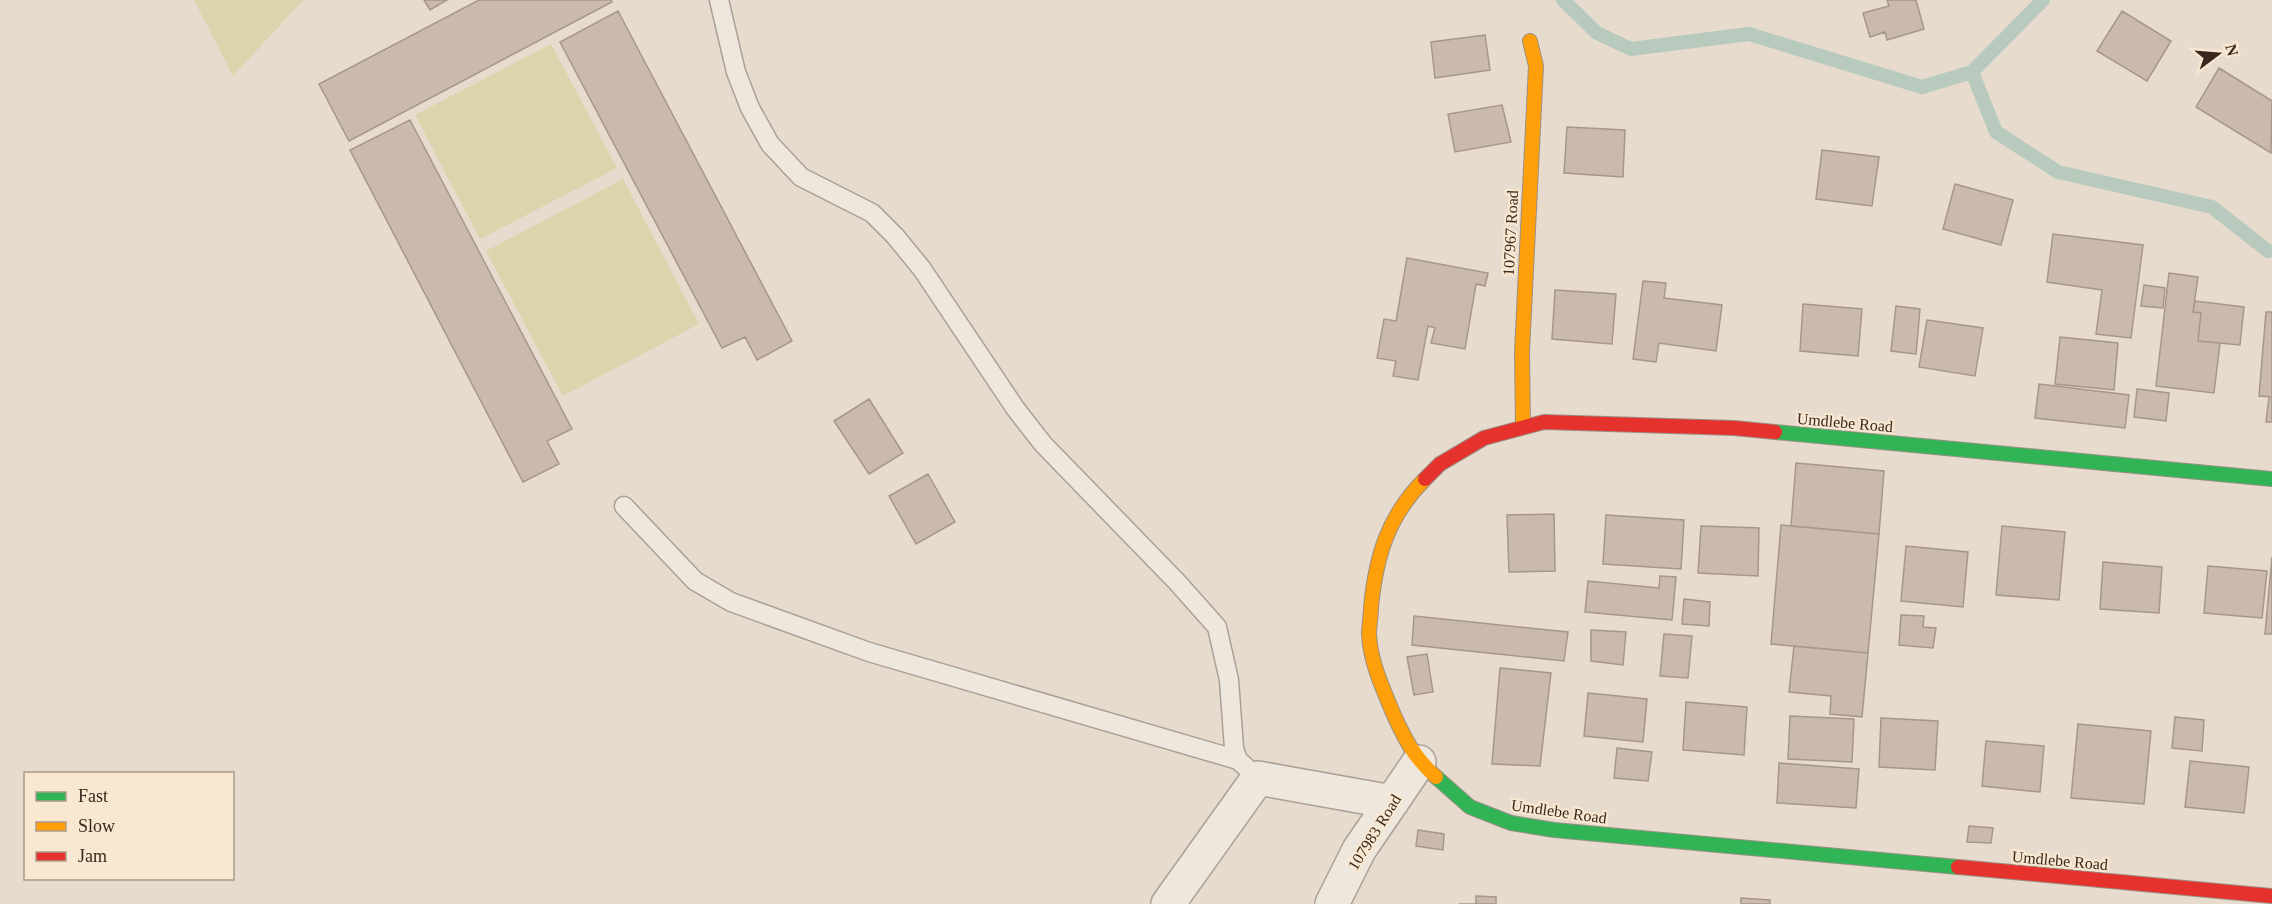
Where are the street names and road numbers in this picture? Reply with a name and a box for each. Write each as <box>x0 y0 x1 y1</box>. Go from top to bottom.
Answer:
street label: 107967 Road <box>1500 190 1521 276</box>
street label: Umdlebe Road <box>1796 410 1894 435</box>
street label: 107983 Road <box>1344 791 1404 873</box>
street label: Umdlebe Road <box>1510 796 1608 827</box>
street label: Umdlebe Road <box>2011 848 2109 873</box>

